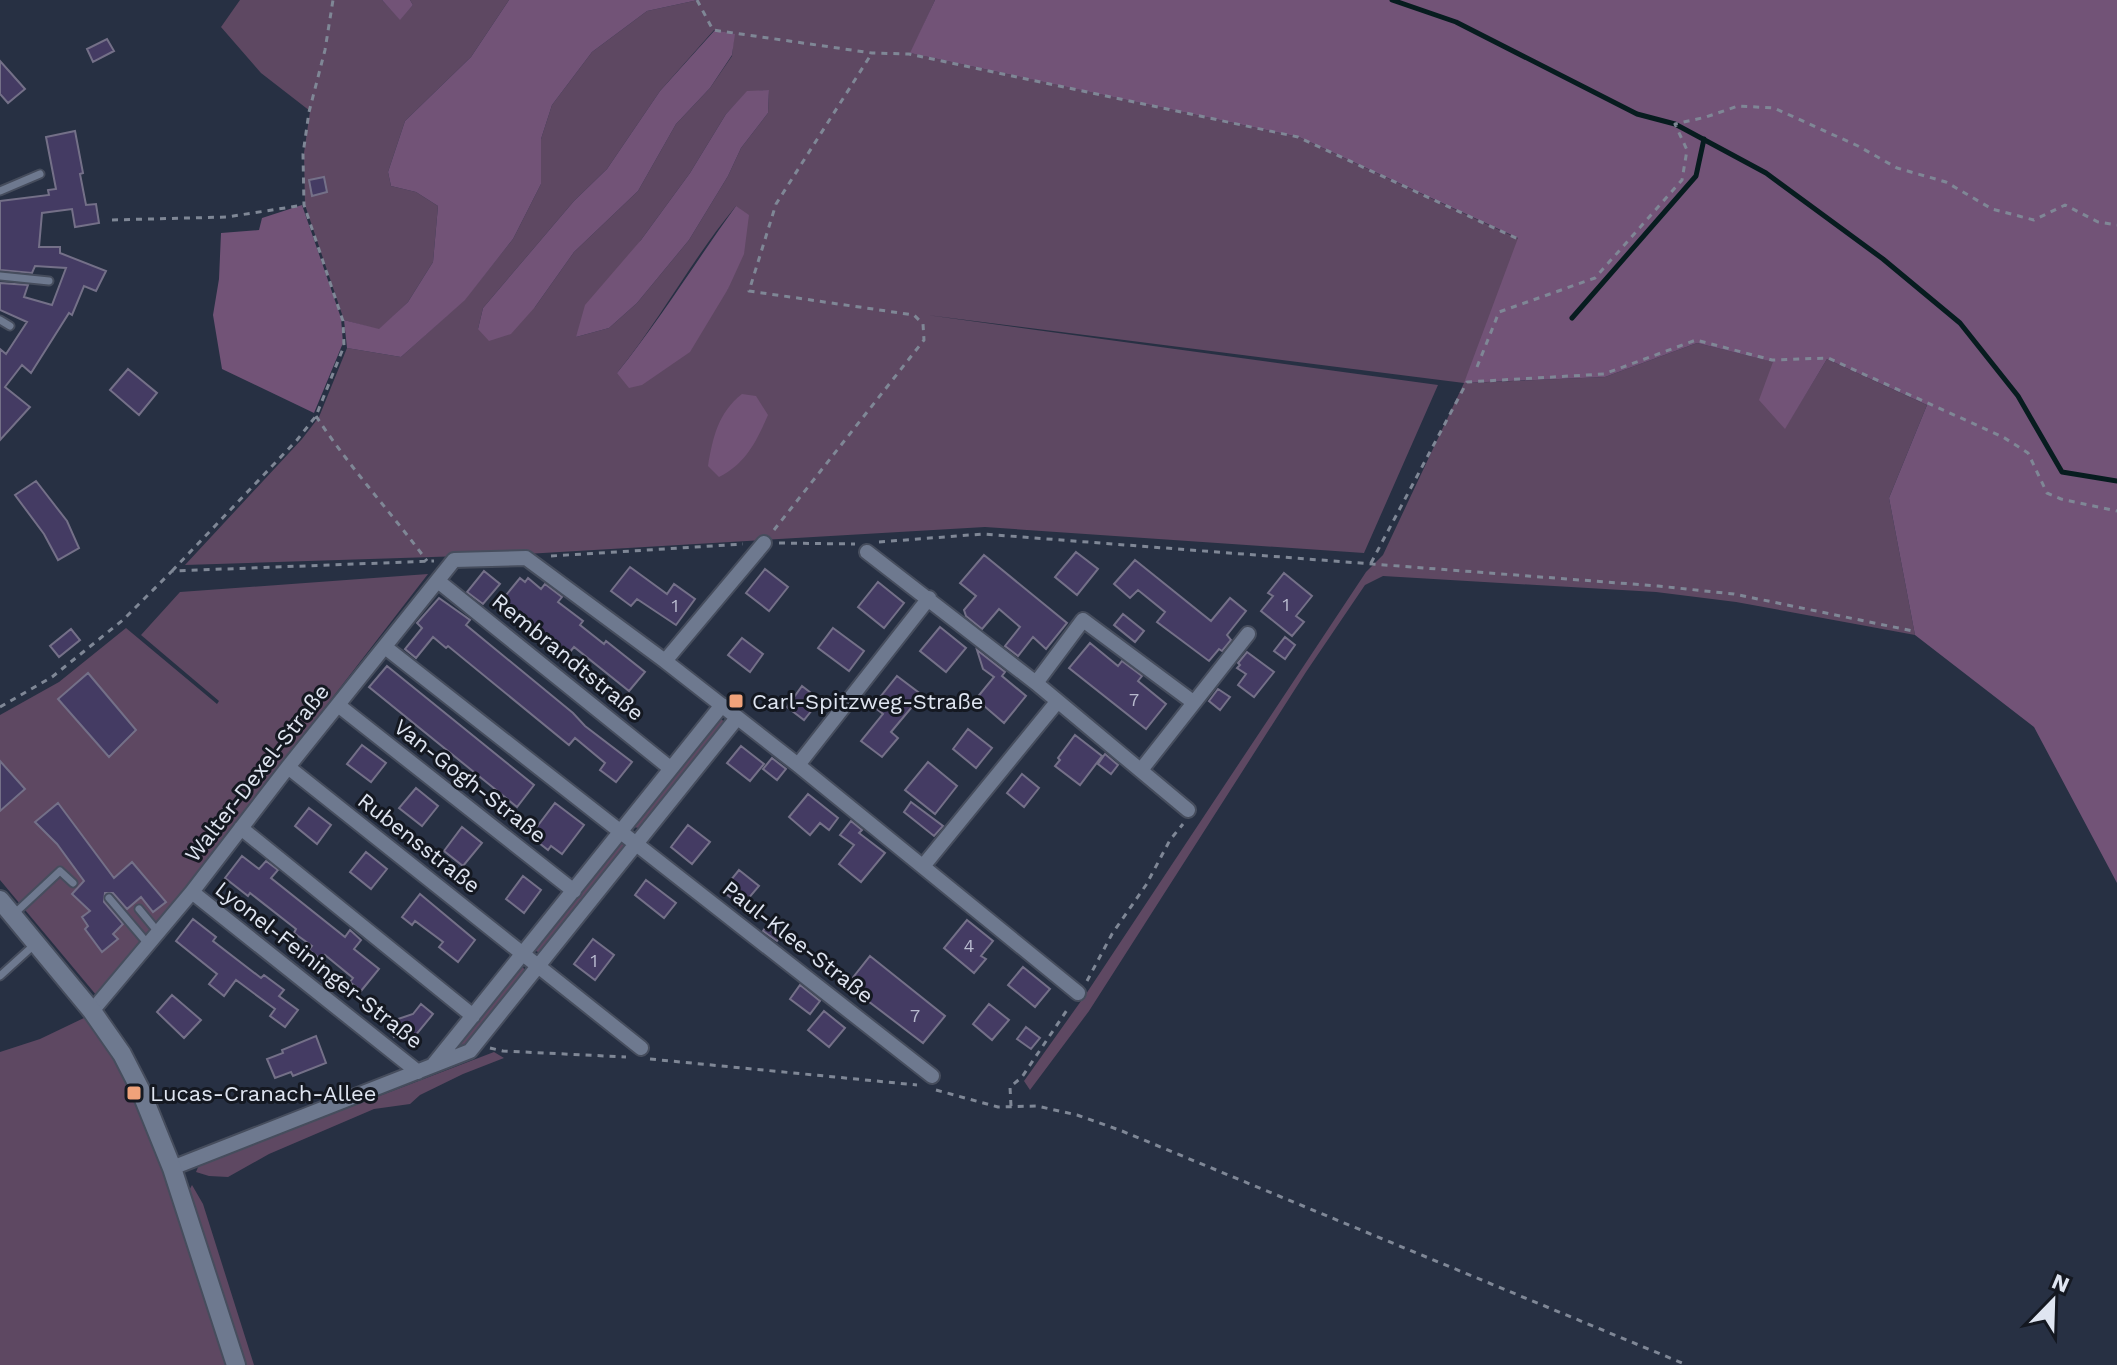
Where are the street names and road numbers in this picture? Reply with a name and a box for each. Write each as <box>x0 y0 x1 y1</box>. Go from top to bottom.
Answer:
street label: Rembrandtstraße <box>487 588 649 726</box>
street label: Walter-Dexel-Straße <box>180 679 334 867</box>
street label: Van-Gogh-Straße <box>389 714 551 848</box>
street label: Rubensstraße <box>353 788 485 898</box>
street label: Paul-Klee-Straße <box>718 875 878 1009</box>
street label: Lyonel-Feininger-Straße <box>210 876 428 1054</box>

